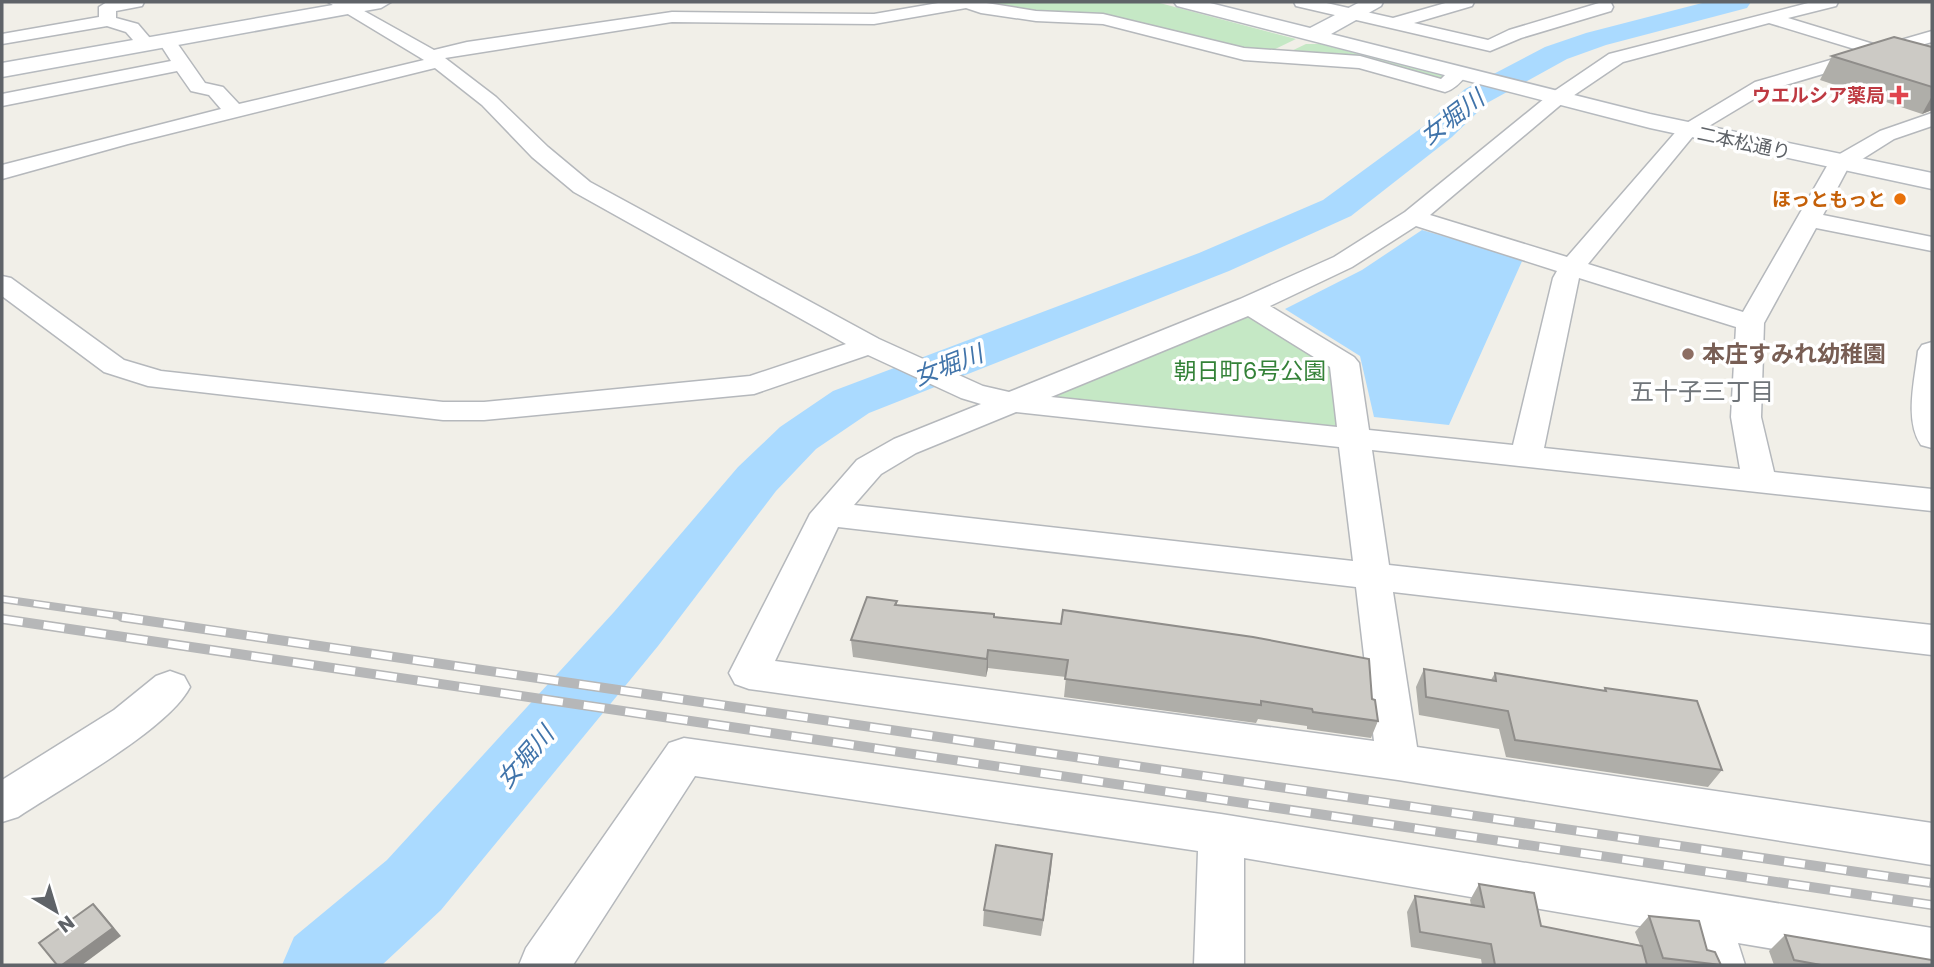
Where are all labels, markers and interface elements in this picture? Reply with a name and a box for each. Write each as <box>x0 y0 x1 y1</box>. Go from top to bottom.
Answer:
water label: 女堀川 <box>1413 80 1493 152</box>
place label: ウエルシア薬局 <box>1752 82 1885 109</box>
marker: ウエルシア薬局 <box>1891 87 1907 103</box>
street label: 二本松通り <box>1695 120 1793 166</box>
place label: ほっともっと <box>1772 186 1886 213</box>
marker: ほっともっと <box>1892 191 1908 207</box>
water label: 女堀川 <box>908 336 990 393</box>
place label: 本庄すみれ幼稚園 <box>1702 338 1886 370</box>
marker: 本庄すみれ幼稚園 <box>1680 346 1696 362</box>
park label: 朝日町6号公園 <box>1174 355 1326 387</box>
district label: 五十子三丁目 <box>1630 375 1774 408</box>
water label: 女堀川 <box>489 717 563 795</box>
north arrow <box>21 876 91 946</box>
text: N <box>52 909 80 939</box>

